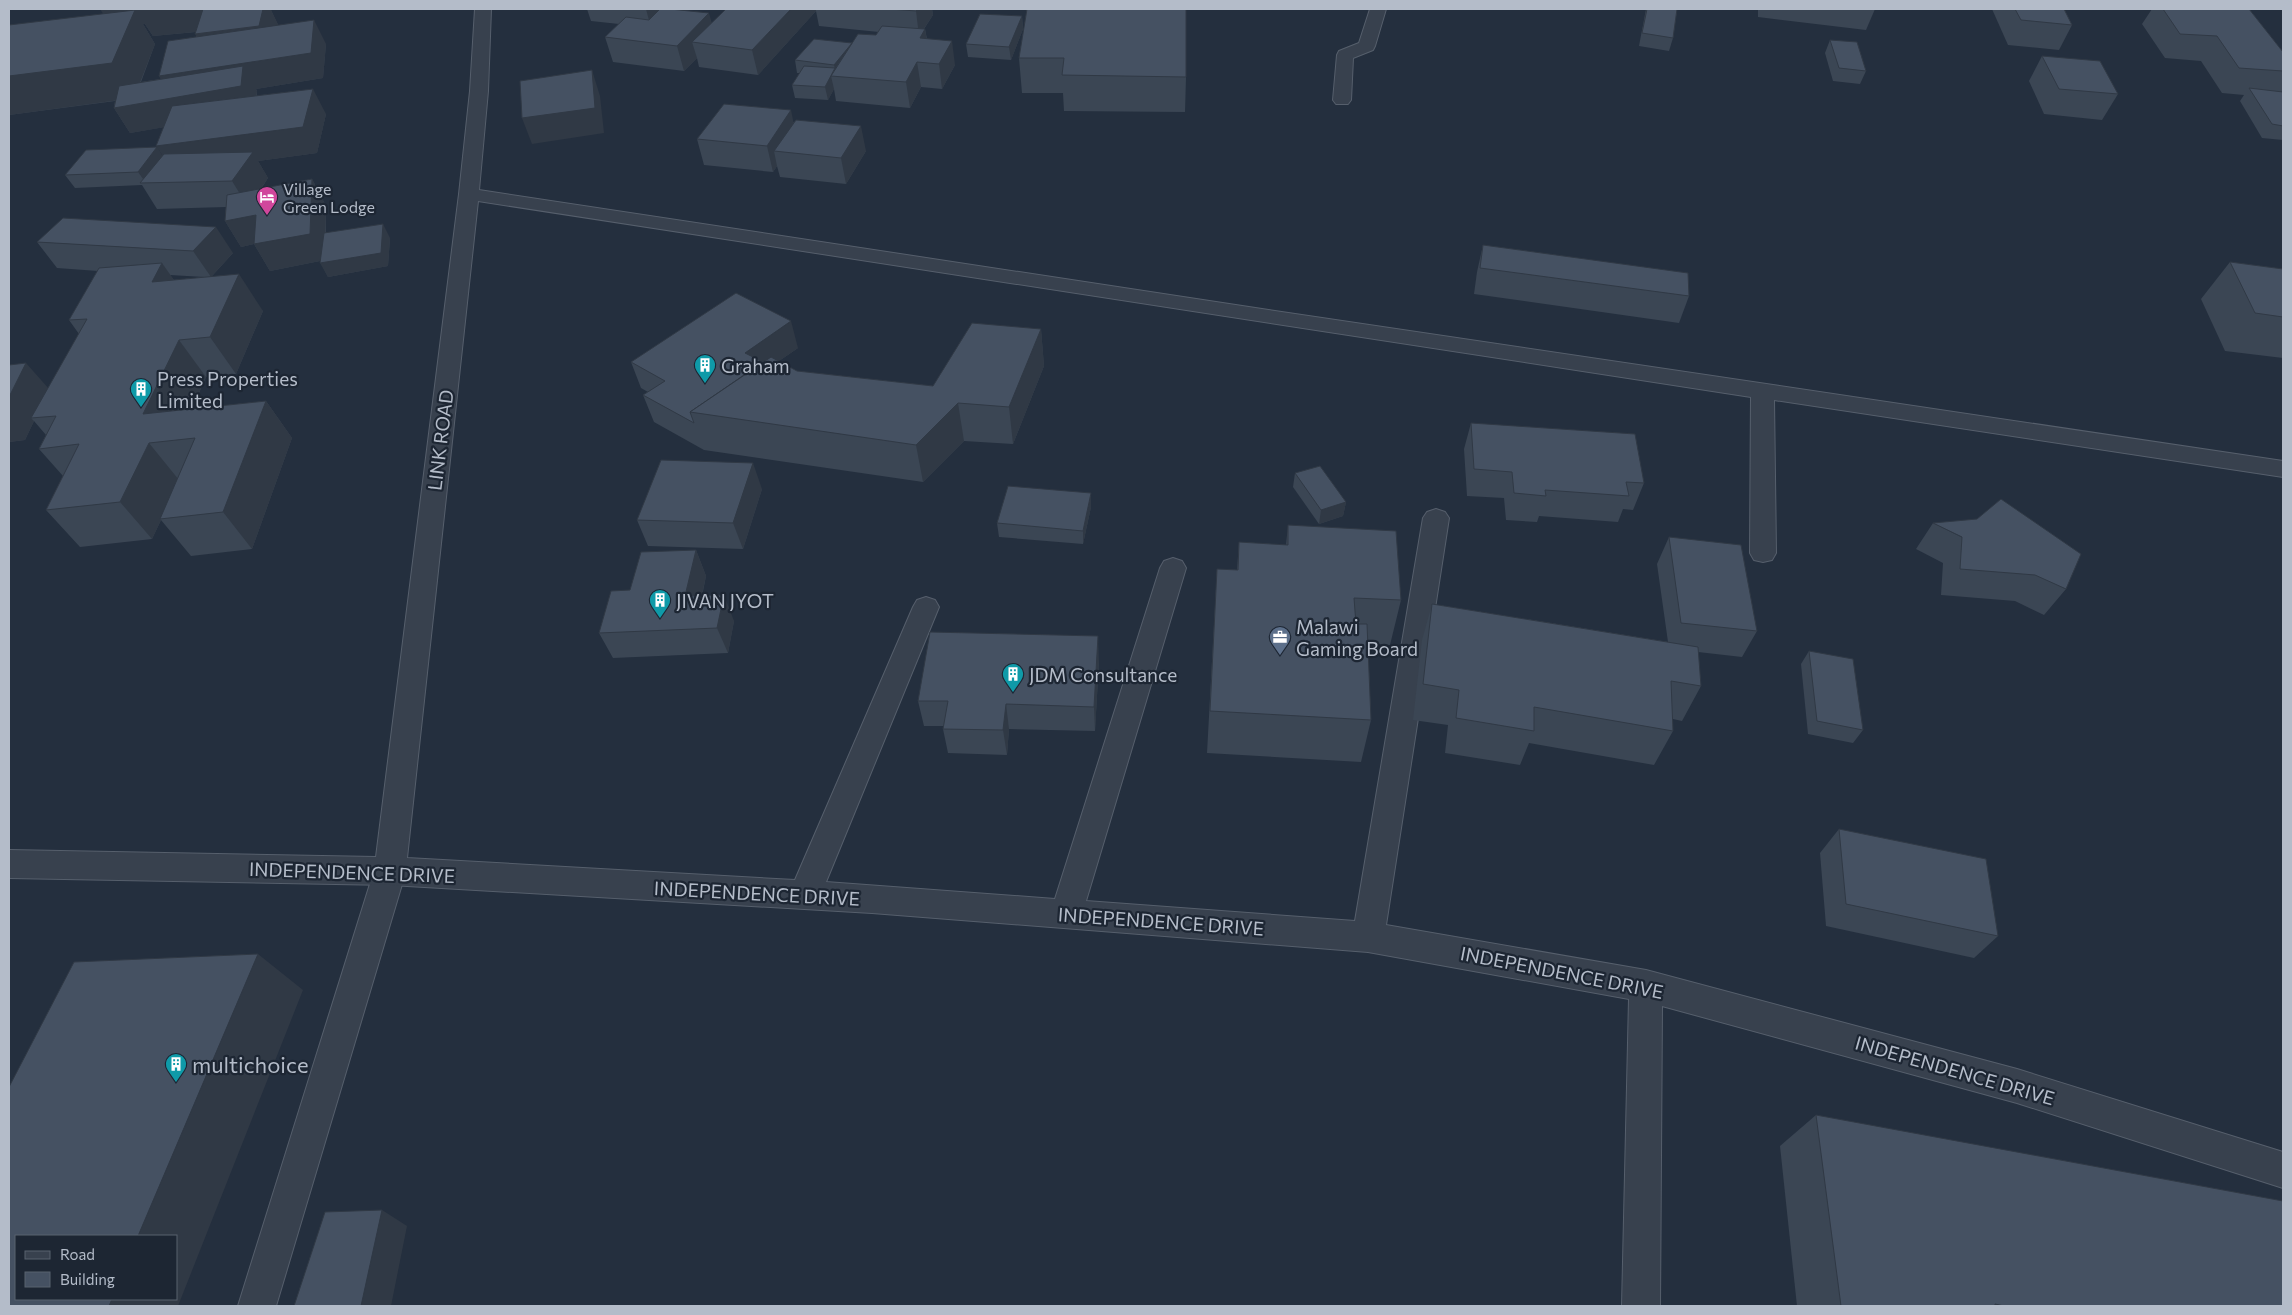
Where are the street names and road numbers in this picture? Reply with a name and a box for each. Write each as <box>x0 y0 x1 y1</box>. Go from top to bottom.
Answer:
street label: LINK ROAD <box>422 388 458 492</box>
street label: INDEPENDENCE DRIVE <box>249 857 455 887</box>
street label: INDEPENDENCE DRIVE <box>653 876 861 910</box>
street label: INDEPENDENCE DRIVE <box>1057 902 1265 940</box>
street label: INDEPENDENCE DRIVE <box>1459 941 1665 1003</box>
street label: INDEPENDENCE DRIVE <box>1853 1031 2057 1109</box>

